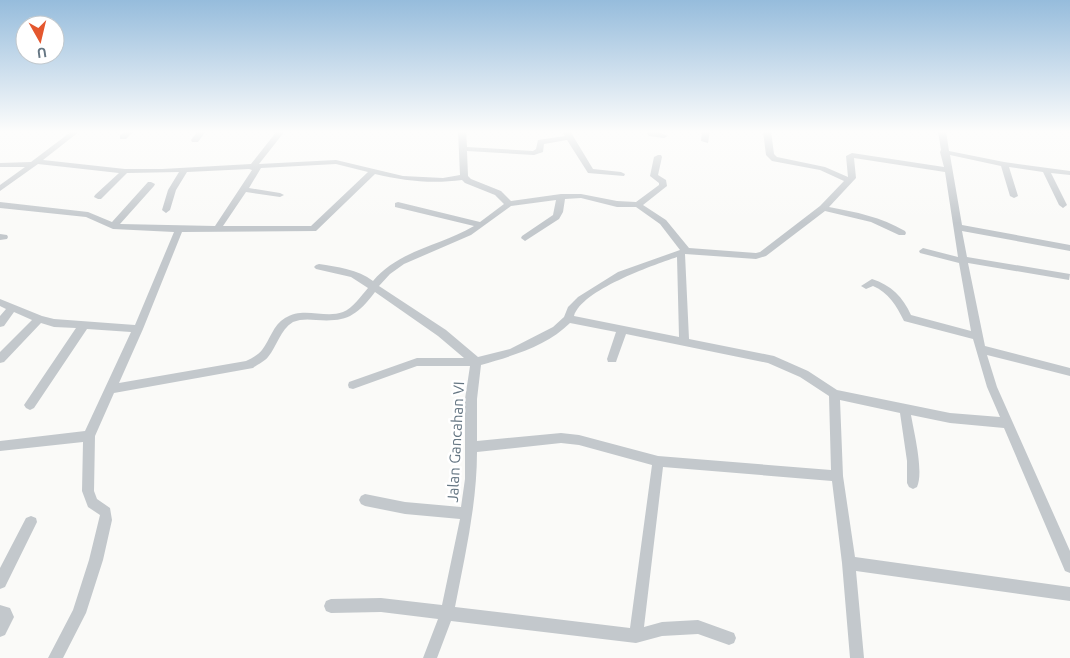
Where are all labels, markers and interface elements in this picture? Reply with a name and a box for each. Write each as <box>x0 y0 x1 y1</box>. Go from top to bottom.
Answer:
north arrow <box>15 15 65 65</box>
text: U <box>36 44 48 61</box>
street label: Jalan Gancahan VI <box>444 381 467 503</box>

